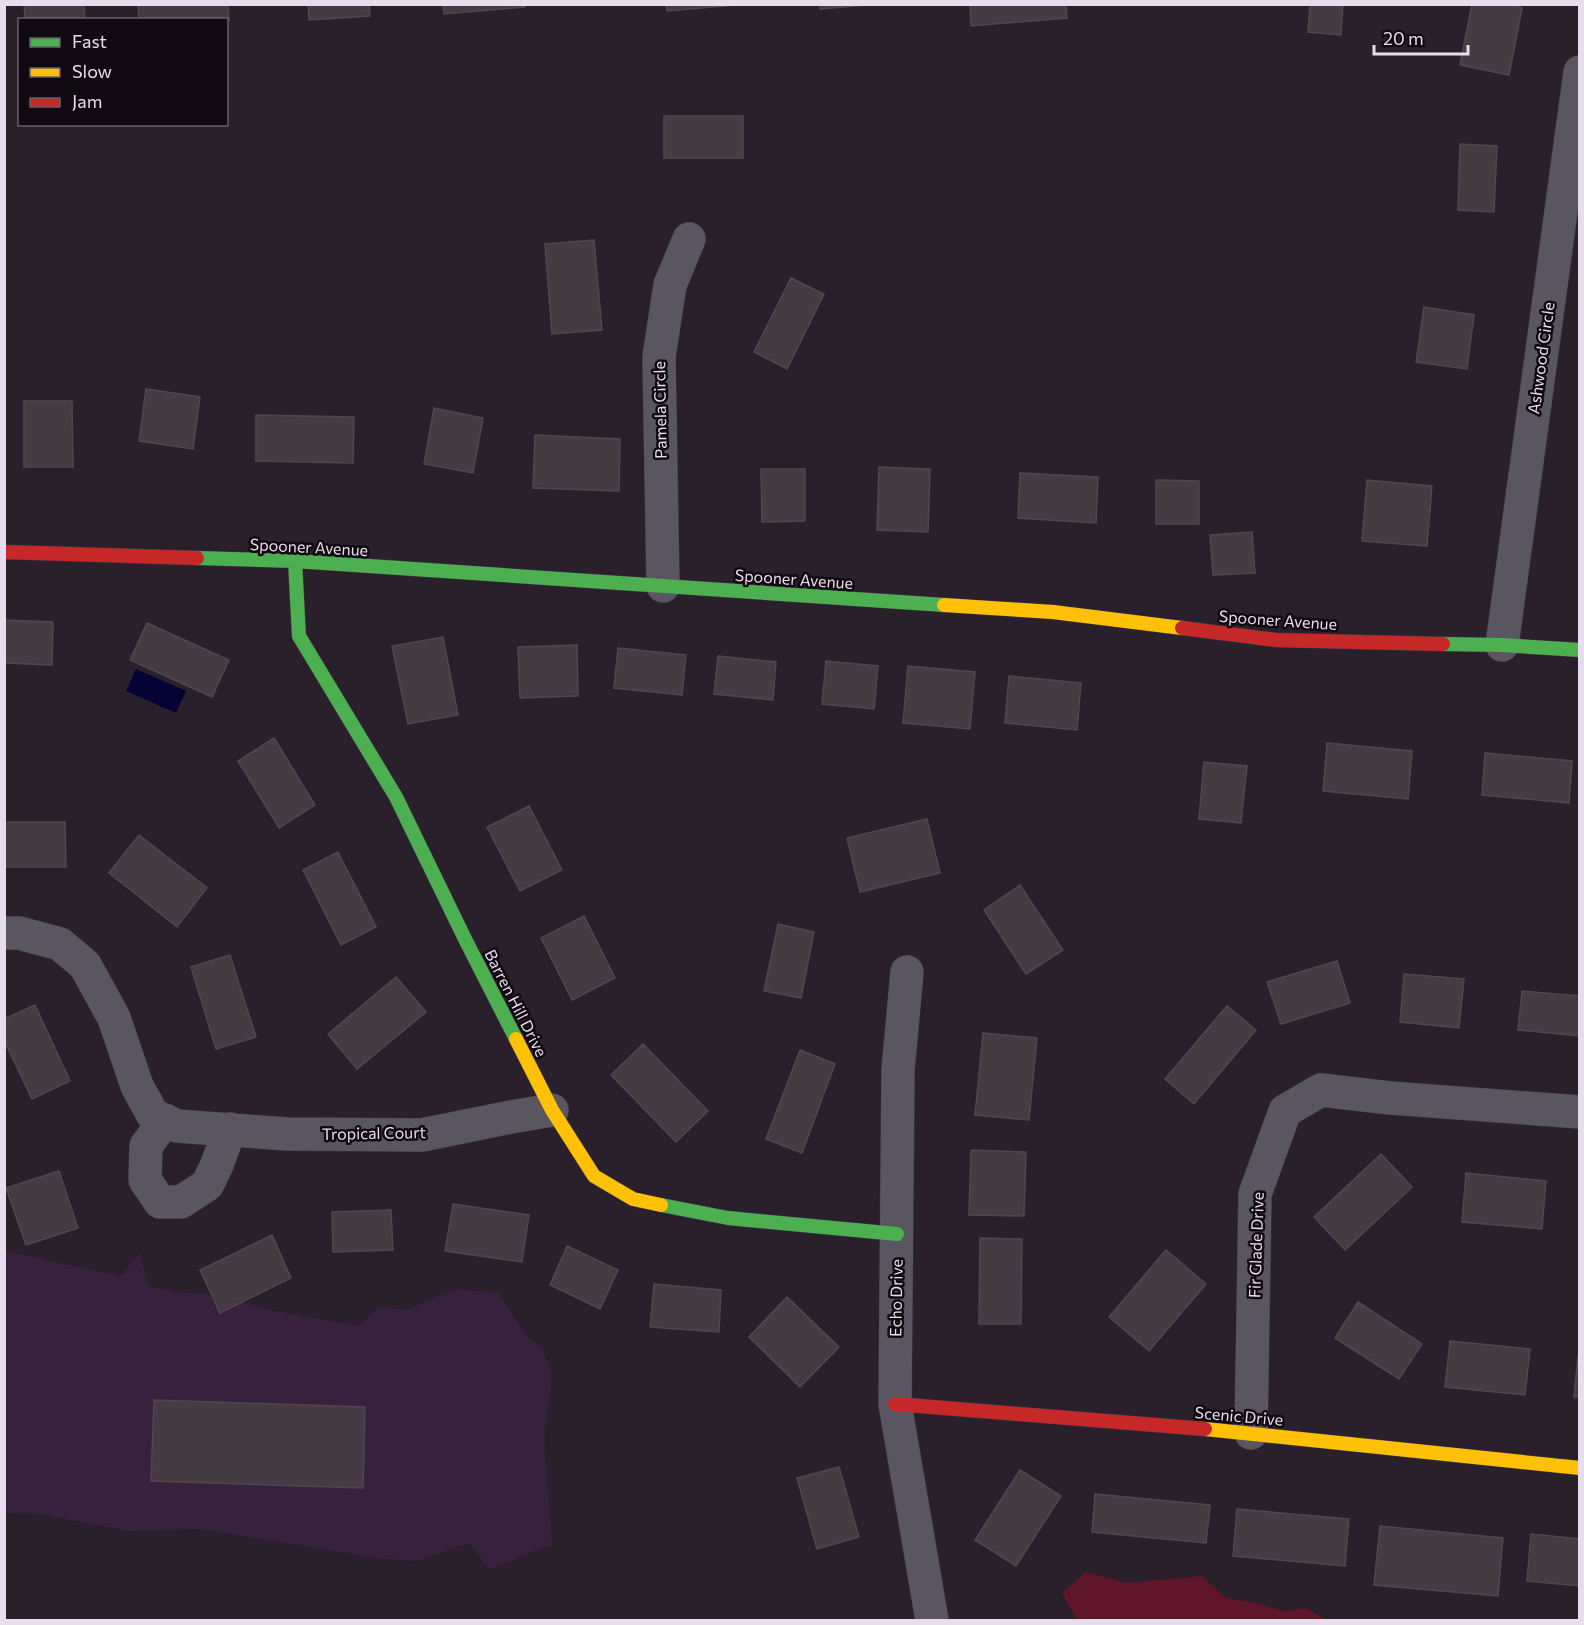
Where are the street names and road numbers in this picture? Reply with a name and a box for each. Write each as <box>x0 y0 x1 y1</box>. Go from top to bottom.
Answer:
street label: Ashwood Circle <box>1523 301 1558 415</box>
street label: Pamela Circle <box>649 361 670 459</box>
street label: Spooner Avenue <box>249 534 369 559</box>
street label: Spooner Avenue <box>734 565 854 592</box>
street label: Spooner Avenue <box>1218 606 1338 633</box>
street label: Barren Hill Drive <box>481 946 552 1060</box>
street label: Tropical Court <box>322 1122 427 1143</box>
street label: Fir Glade Drive <box>1244 1192 1267 1298</box>
street label: Echo Drive <box>885 1259 906 1337</box>
street label: Scenic Drive <box>1194 1402 1284 1429</box>

